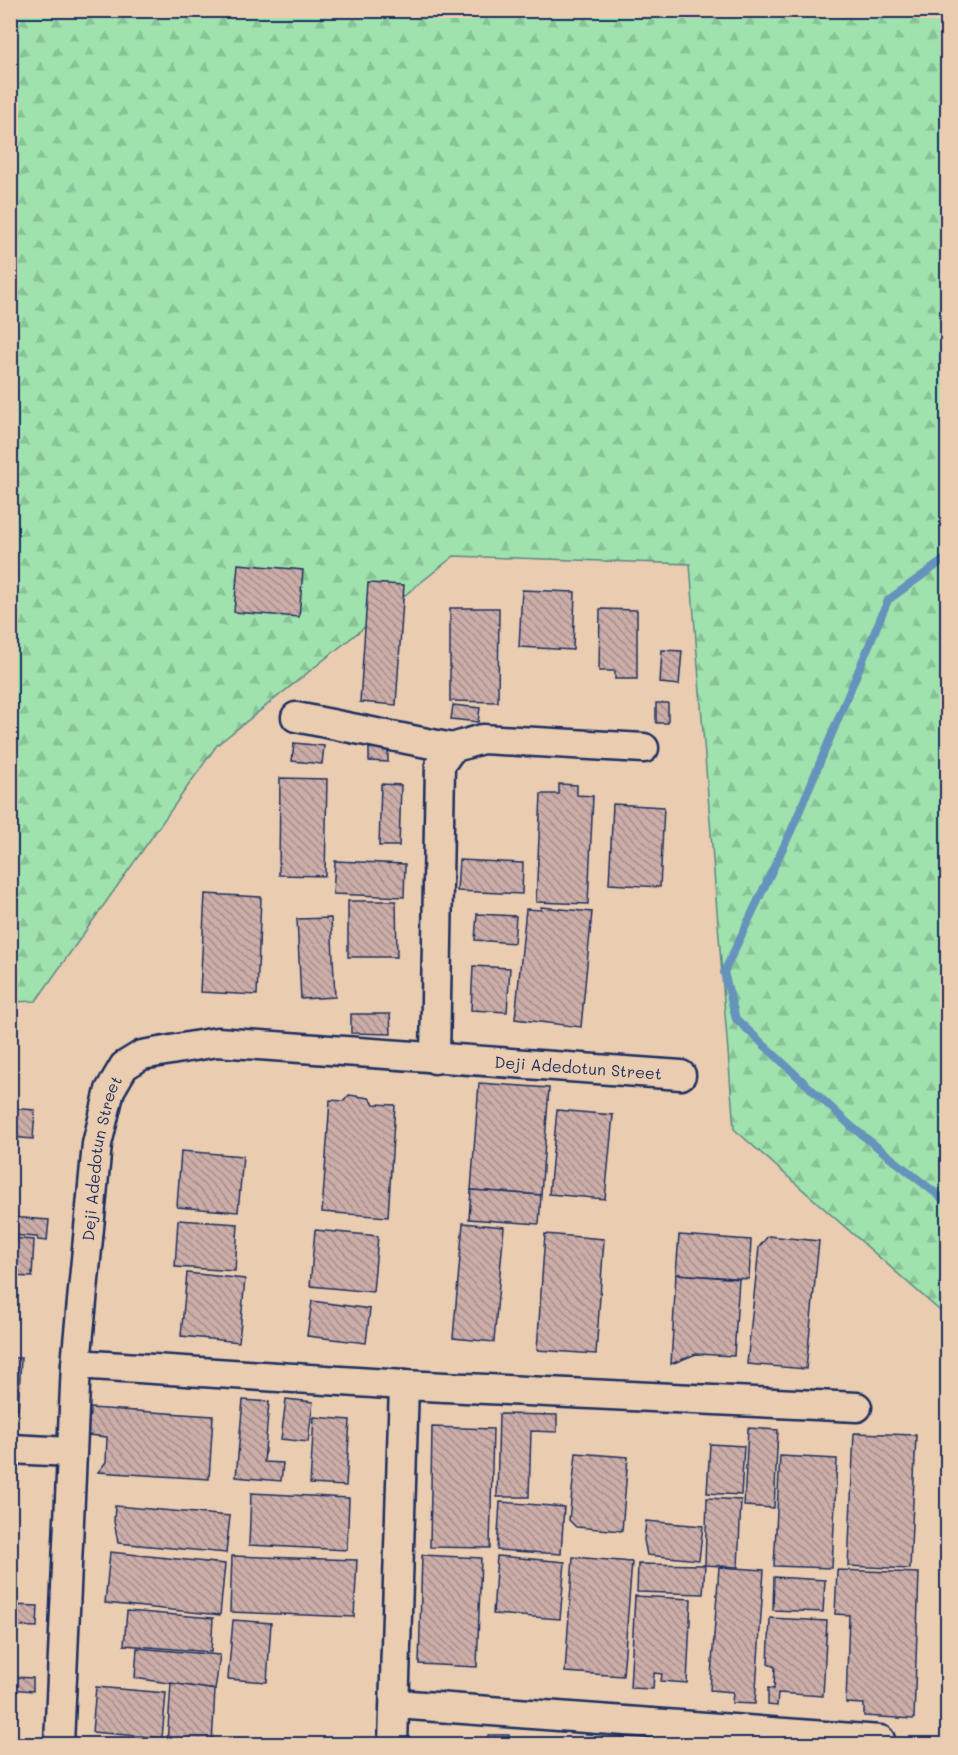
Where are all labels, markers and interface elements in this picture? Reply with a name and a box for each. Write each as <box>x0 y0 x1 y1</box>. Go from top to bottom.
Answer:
street label: Deji Adedotun Street <box>494 1051 663 1084</box>
street label: Deji Adedotun Street <box>77 1071 126 1242</box>

